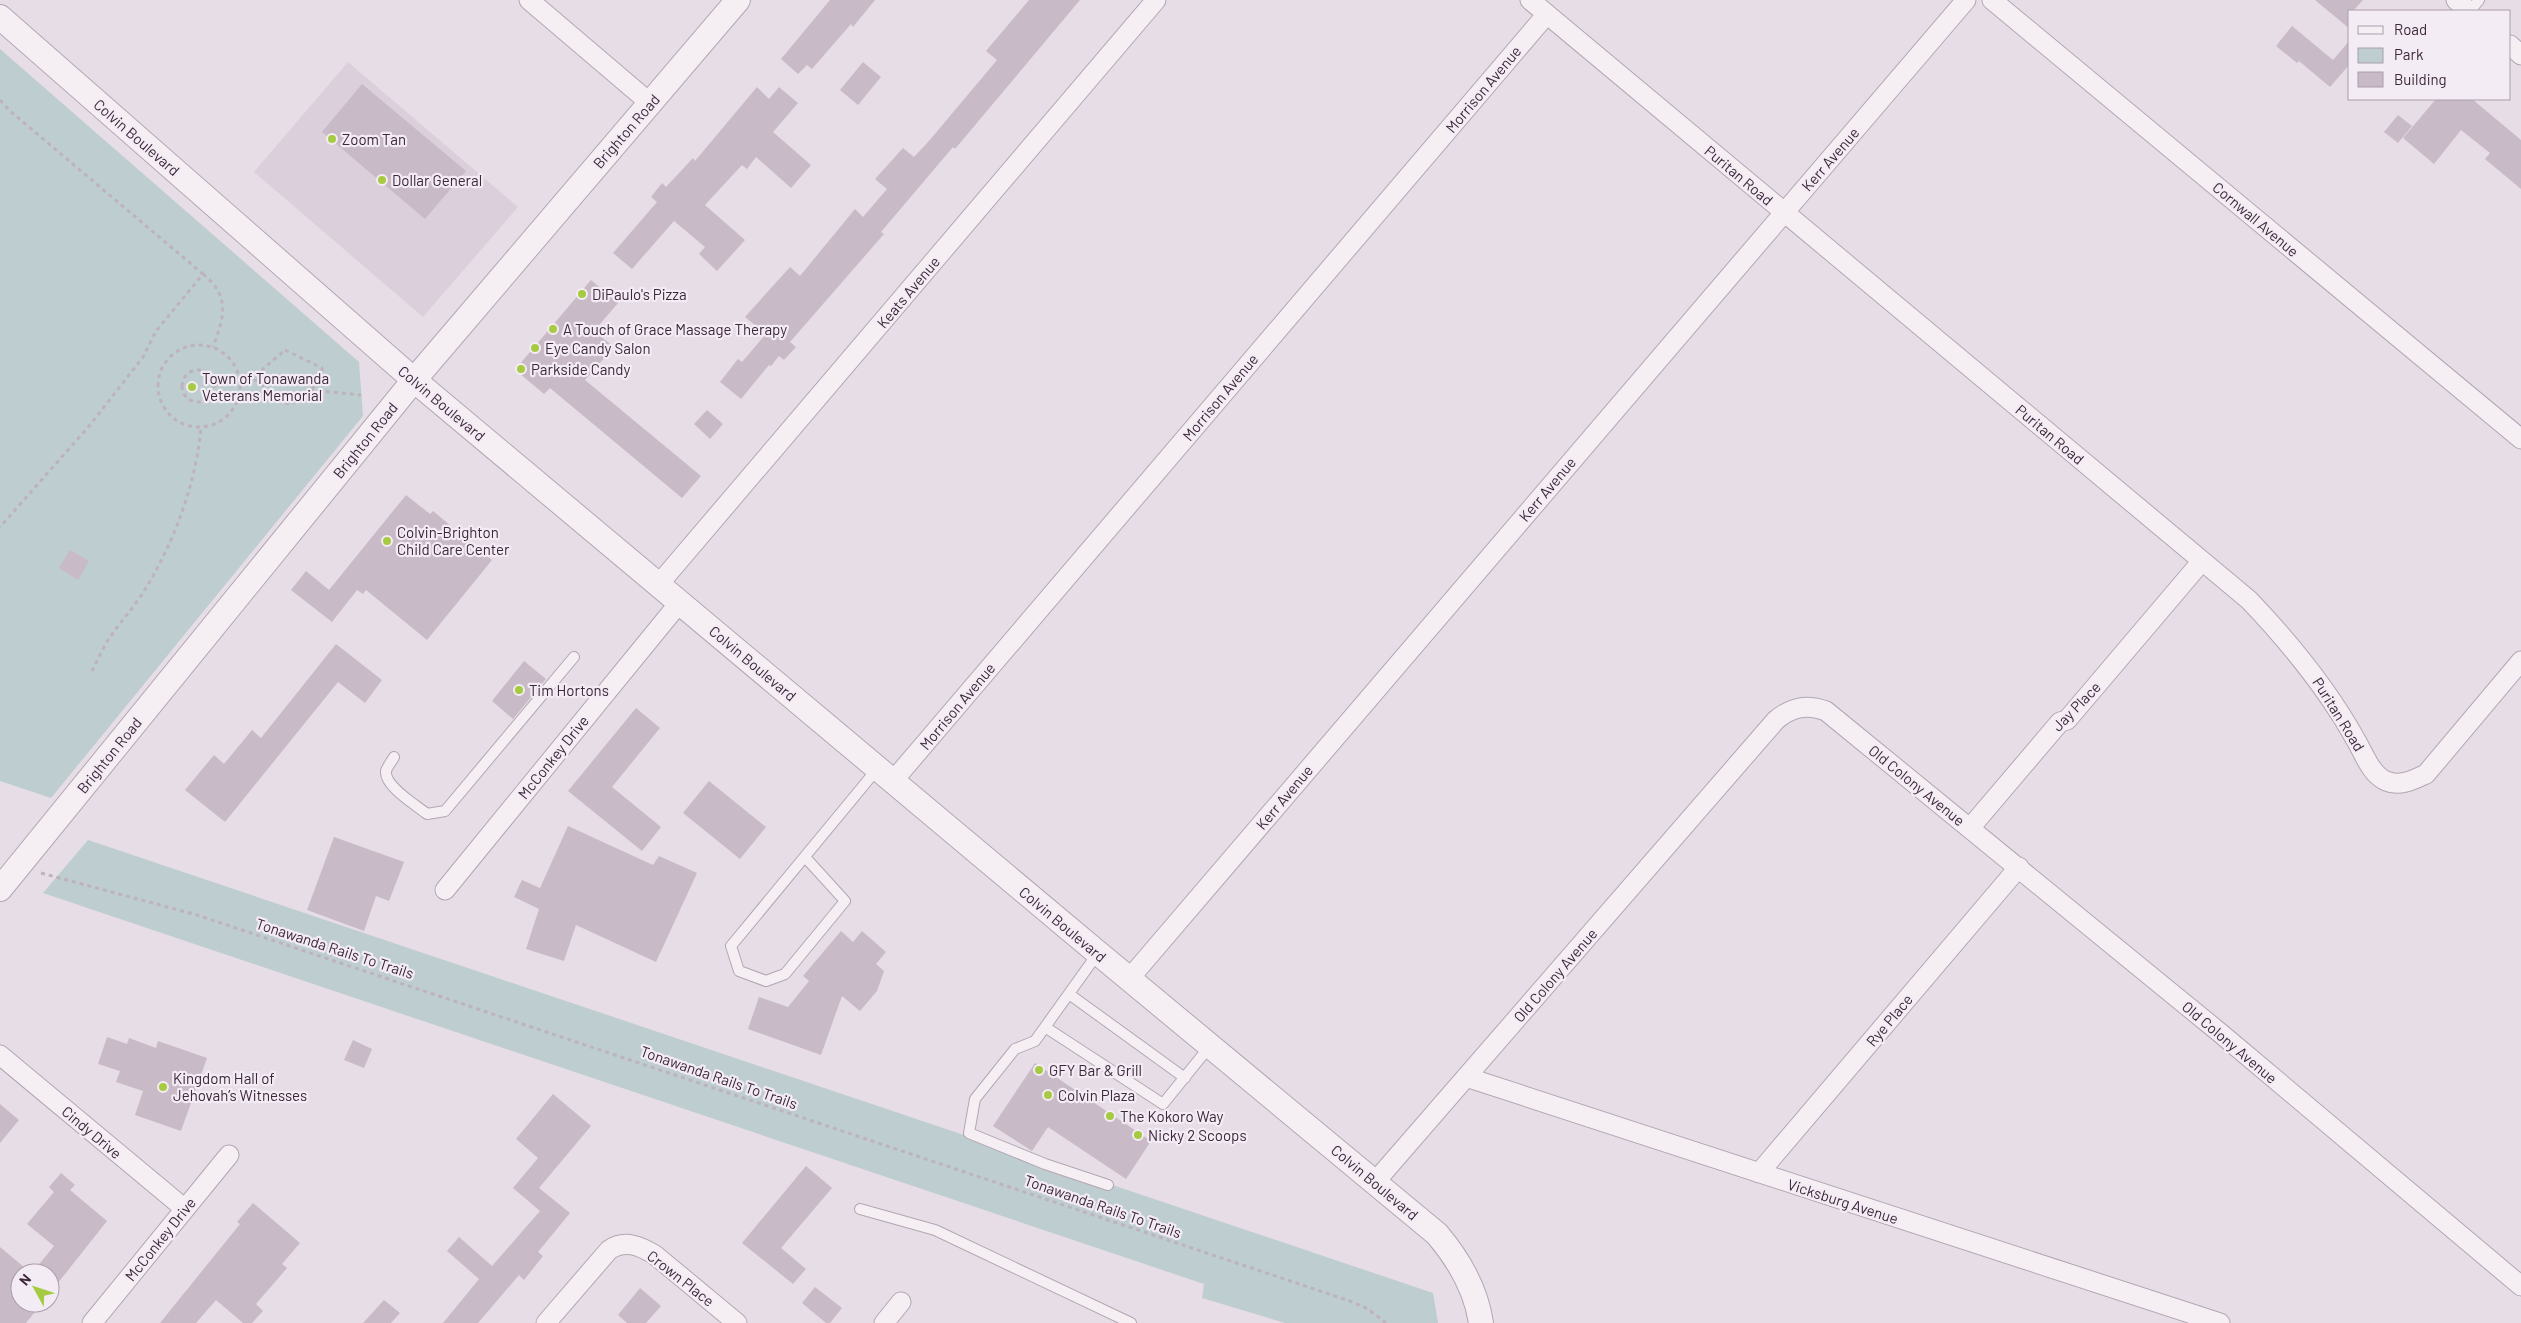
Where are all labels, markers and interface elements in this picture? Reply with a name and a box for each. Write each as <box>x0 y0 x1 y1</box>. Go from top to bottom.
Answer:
legend <box>2348 10 2511 100</box>
text: Road <box>2394 20 2427 38</box>
street label: Morrison Avenue <box>1441 42 1525 136</box>
text: Park <box>2394 45 2424 63</box>
text: Building <box>2394 70 2447 88</box>
street label: Brighton Road <box>589 90 663 172</box>
street label: Colvin Boulevard <box>90 95 184 179</box>
street label: Kerr Avenue <box>1797 123 1863 195</box>
place label: Zoom Tan <box>342 130 406 148</box>
marker: Zoom Tan <box>326 133 338 145</box>
street label: Puritan Road <box>1701 141 1777 209</box>
place label: Dollar General <box>392 171 482 189</box>
marker: Dollar General <box>376 174 388 186</box>
street label: Cornwall Avenue <box>2209 178 2303 260</box>
street label: Keats Avenue <box>873 253 943 331</box>
place label: DiPaulo's Pizza <box>592 285 687 303</box>
marker: DiPaulo's Pizza <box>576 288 588 300</box>
place label: A Touch of Grace Massage Therapy <box>563 320 787 338</box>
marker: A Touch of Grace Massage Therapy <box>547 323 559 335</box>
place label: Eye Candy Salon <box>545 339 651 357</box>
marker: Eye Candy Salon <box>529 342 541 354</box>
street label: Morrison Avenue <box>1178 350 1262 444</box>
place label: Parkside Candy <box>531 360 630 378</box>
street label: Colvin Boulevard <box>395 361 489 445</box>
marker: Parkside Candy <box>515 363 527 375</box>
place label: Town of Tonawanda Veterans Memorial <box>202 369 329 404</box>
marker: Town of Tonawanda Veterans Memorial <box>186 381 198 393</box>
street label: Brighton Road <box>329 398 401 482</box>
street label: Puritan Road <box>2012 400 2088 468</box>
street label: Kerr Avenue <box>1515 453 1579 525</box>
place label: Colvin-Brighton Child Care Center <box>397 523 510 558</box>
marker: Colvin-Brighton Child Care Center <box>381 535 393 547</box>
street label: Colvin Boulevard <box>706 621 800 705</box>
street label: Morrison Avenue <box>915 659 999 753</box>
street label: Puritan Road <box>2309 674 2369 754</box>
street label: Jay Place <box>2048 677 2104 735</box>
place label: Tim Hortons <box>529 681 609 699</box>
marker: Tim Hortons <box>513 684 525 696</box>
street label: McConkey Drive <box>514 712 592 802</box>
street label: Brighton Road <box>73 713 145 797</box>
street label: Old Colony Avenue <box>1865 741 1969 829</box>
street label: Kerr Avenue <box>1252 761 1316 833</box>
street label: Colvin Boulevard <box>1016 882 1110 966</box>
street label: Tonawanda Rails To Trails <box>254 914 416 982</box>
street label: Old Colony Avenue <box>1509 924 1601 1026</box>
street label: Rye Place <box>1862 990 1916 1050</box>
street label: Old Colony Avenue <box>2179 997 2281 1087</box>
street label: Tonawanda Rails To Trails <box>638 1042 800 1112</box>
place label: GFY Bar & Grill <box>1049 1061 1142 1079</box>
marker: GFY Bar & Grill <box>1033 1064 1045 1076</box>
place label: Kingdom Hall of Jehovah’s Witnesses <box>173 1069 307 1104</box>
marker: Kingdom Hall of Jehovah’s Witnesses <box>157 1081 169 1093</box>
place label: Colvin Plaza <box>1058 1086 1135 1104</box>
marker: Colvin Plaza <box>1042 1089 1054 1101</box>
street label: Cindy Drive <box>58 1102 126 1162</box>
place label: The Kokoro Way <box>1120 1107 1224 1125</box>
marker: The Kokoro Way <box>1104 1110 1116 1122</box>
place label: Nicky 2 Scoops <box>1148 1126 1247 1144</box>
marker: Nicky 2 Scoops <box>1132 1129 1144 1141</box>
street label: Colvin Boulevard <box>1328 1140 1422 1224</box>
street label: Tonawanda Rails To Trails <box>1022 1171 1184 1241</box>
street label: Vicksburg Avenue <box>1785 1175 1901 1227</box>
street label: McConkey Drive <box>121 1194 199 1284</box>
street label: Crown Place <box>644 1246 718 1310</box>
north arrow <box>10 1263 60 1313</box>
text: N <box>15 1270 34 1288</box>

